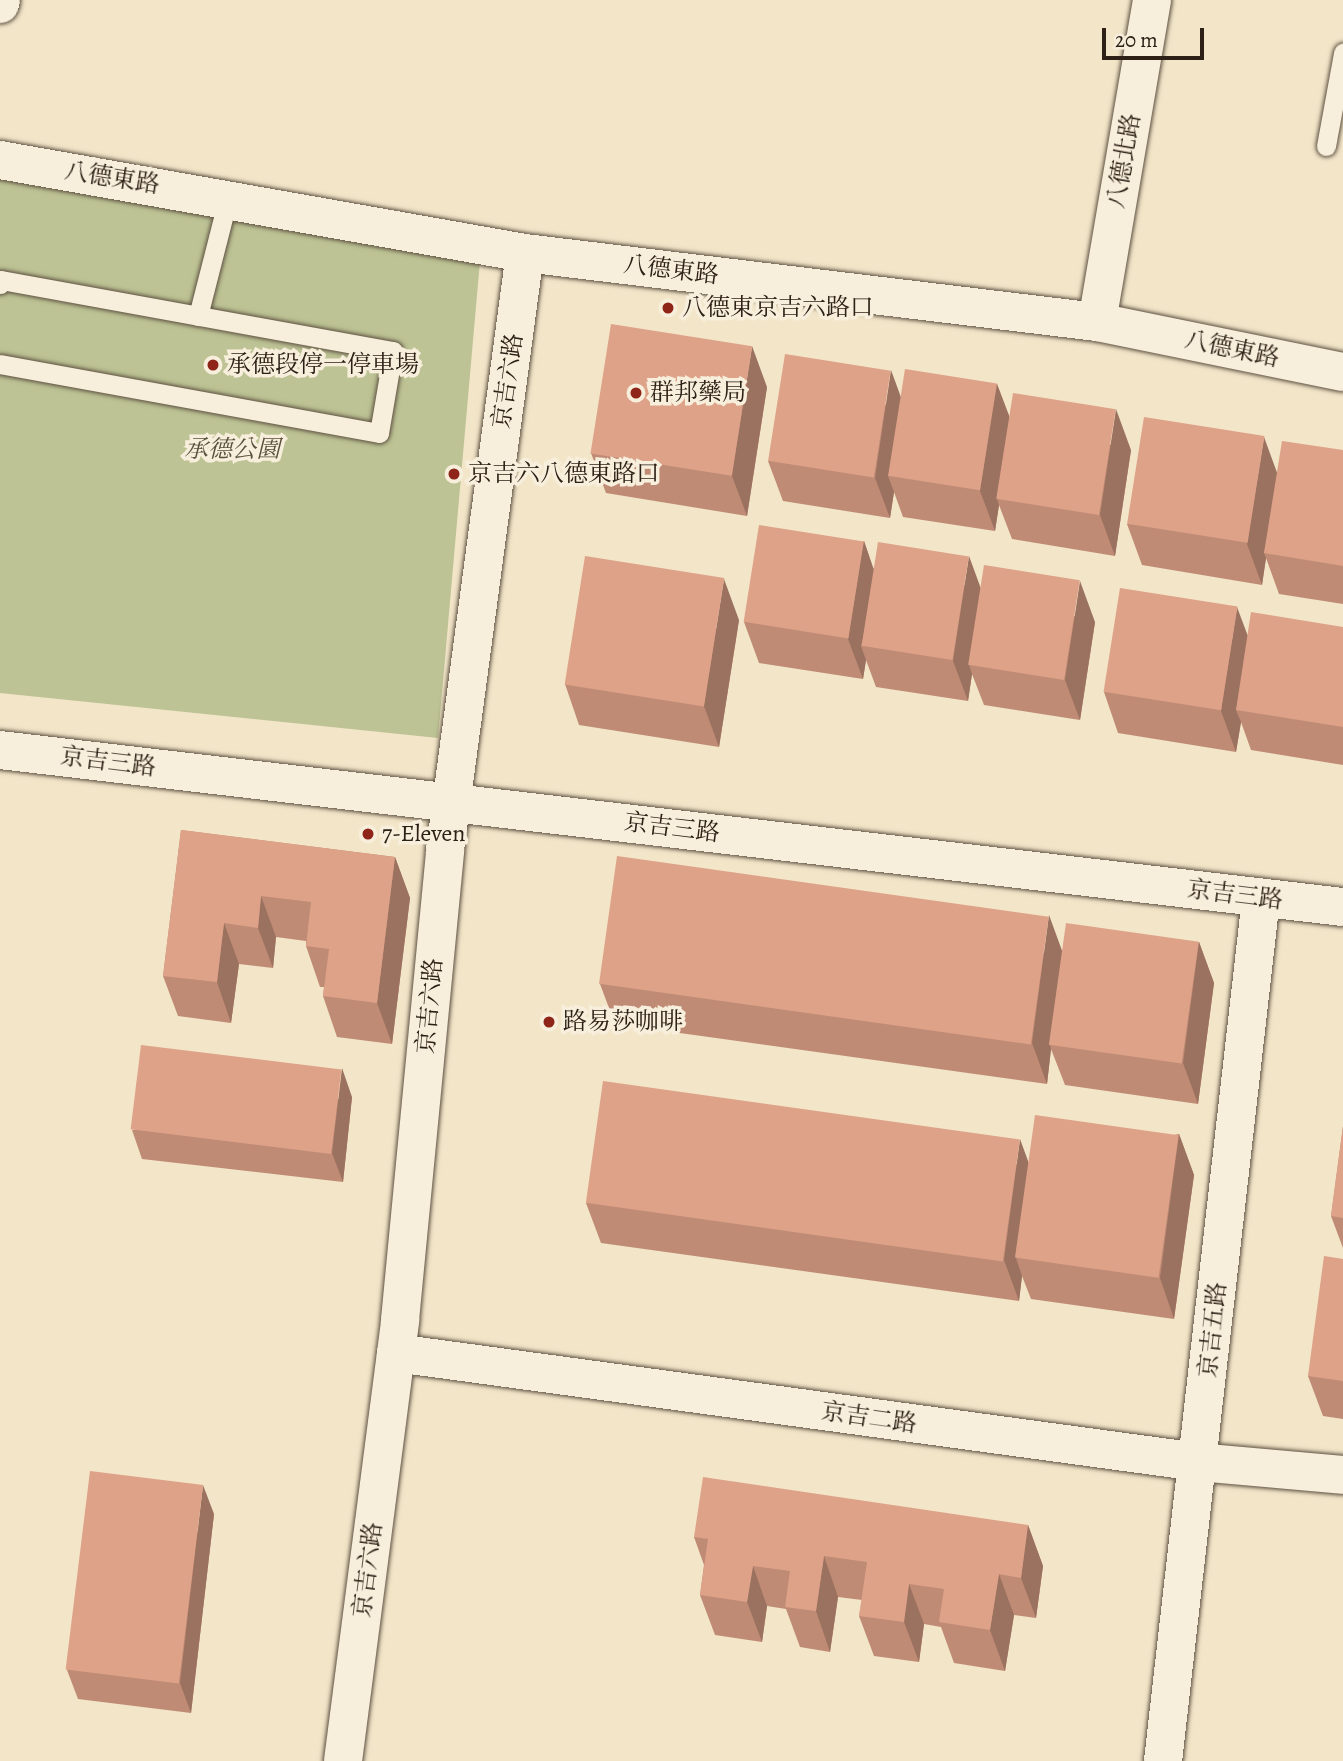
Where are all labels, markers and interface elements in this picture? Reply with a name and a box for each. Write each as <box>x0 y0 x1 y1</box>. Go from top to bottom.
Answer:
scale bar <box>1105 14 1206 58</box>
text: 20 m <box>1115 26 1158 54</box>
street label: 八德北路 <box>1101 111 1147 211</box>
street label: 八德東路 <box>62 156 162 200</box>
street label: 八德東路 <box>622 250 720 290</box>
place label: 八德東京吉六路口 <box>682 294 874 322</box>
marker: 八德東京吉六路口 <box>660 300 676 316</box>
street label: 八德東路 <box>1182 325 1282 373</box>
street label: 京吉六路 <box>487 331 529 431</box>
place label: 承德段停一停車場 <box>227 351 419 379</box>
marker: 承德段停一停車場 <box>205 357 221 373</box>
place label: 群邦藥局 <box>650 379 746 407</box>
marker: 群邦藥局 <box>628 385 644 401</box>
park label: 承德公園 <box>184 436 280 464</box>
place label: 京吉六八德東路口 <box>468 460 660 488</box>
marker: 京吉六八德東路口 <box>446 466 462 482</box>
street label: 京吉三路 <box>59 742 157 782</box>
street label: 京吉三路 <box>623 808 721 848</box>
place label: 7-Eleven <box>382 820 465 848</box>
marker: 7-Eleven <box>360 826 376 842</box>
street label: 京吉三路 <box>1186 875 1284 915</box>
street label: 京吉六路 <box>411 957 449 1055</box>
place label: 路易莎咖啡 <box>563 1008 683 1036</box>
marker: 路易莎咖啡 <box>541 1014 557 1030</box>
street label: 京吉五路 <box>1194 1281 1232 1379</box>
street label: 京吉二路 <box>819 1397 919 1439</box>
street label: 京吉六路 <box>348 1521 388 1619</box>

